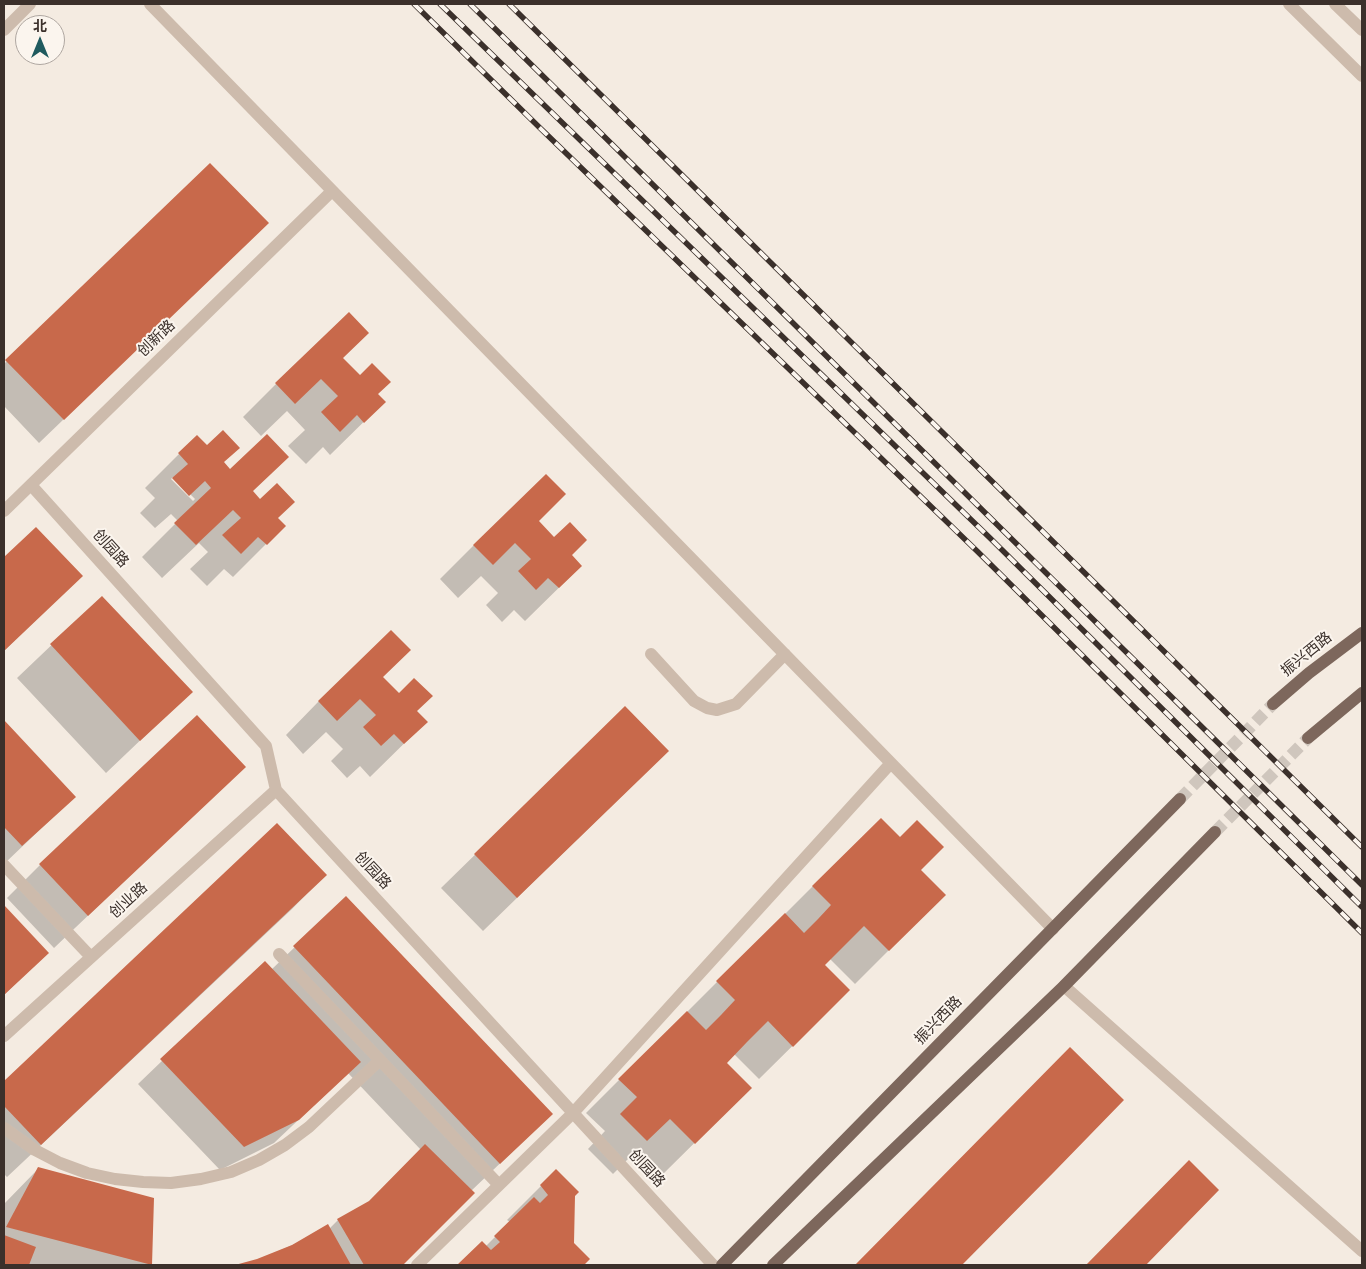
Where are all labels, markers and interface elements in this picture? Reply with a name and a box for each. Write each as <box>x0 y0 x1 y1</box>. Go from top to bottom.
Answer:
north arrow <box>15 15 65 65</box>
text: 北 <box>33 16 47 36</box>
street label: 创新路 <box>135 317 179 361</box>
street label: 创园路 <box>88 526 132 572</box>
street label: 振兴西路 <box>1278 629 1336 681</box>
street label: 创园路 <box>350 848 394 894</box>
street label: 创业路 <box>106 879 152 923</box>
street label: 振兴西路 <box>912 993 966 1049</box>
street label: 创园路 <box>624 1146 668 1192</box>

